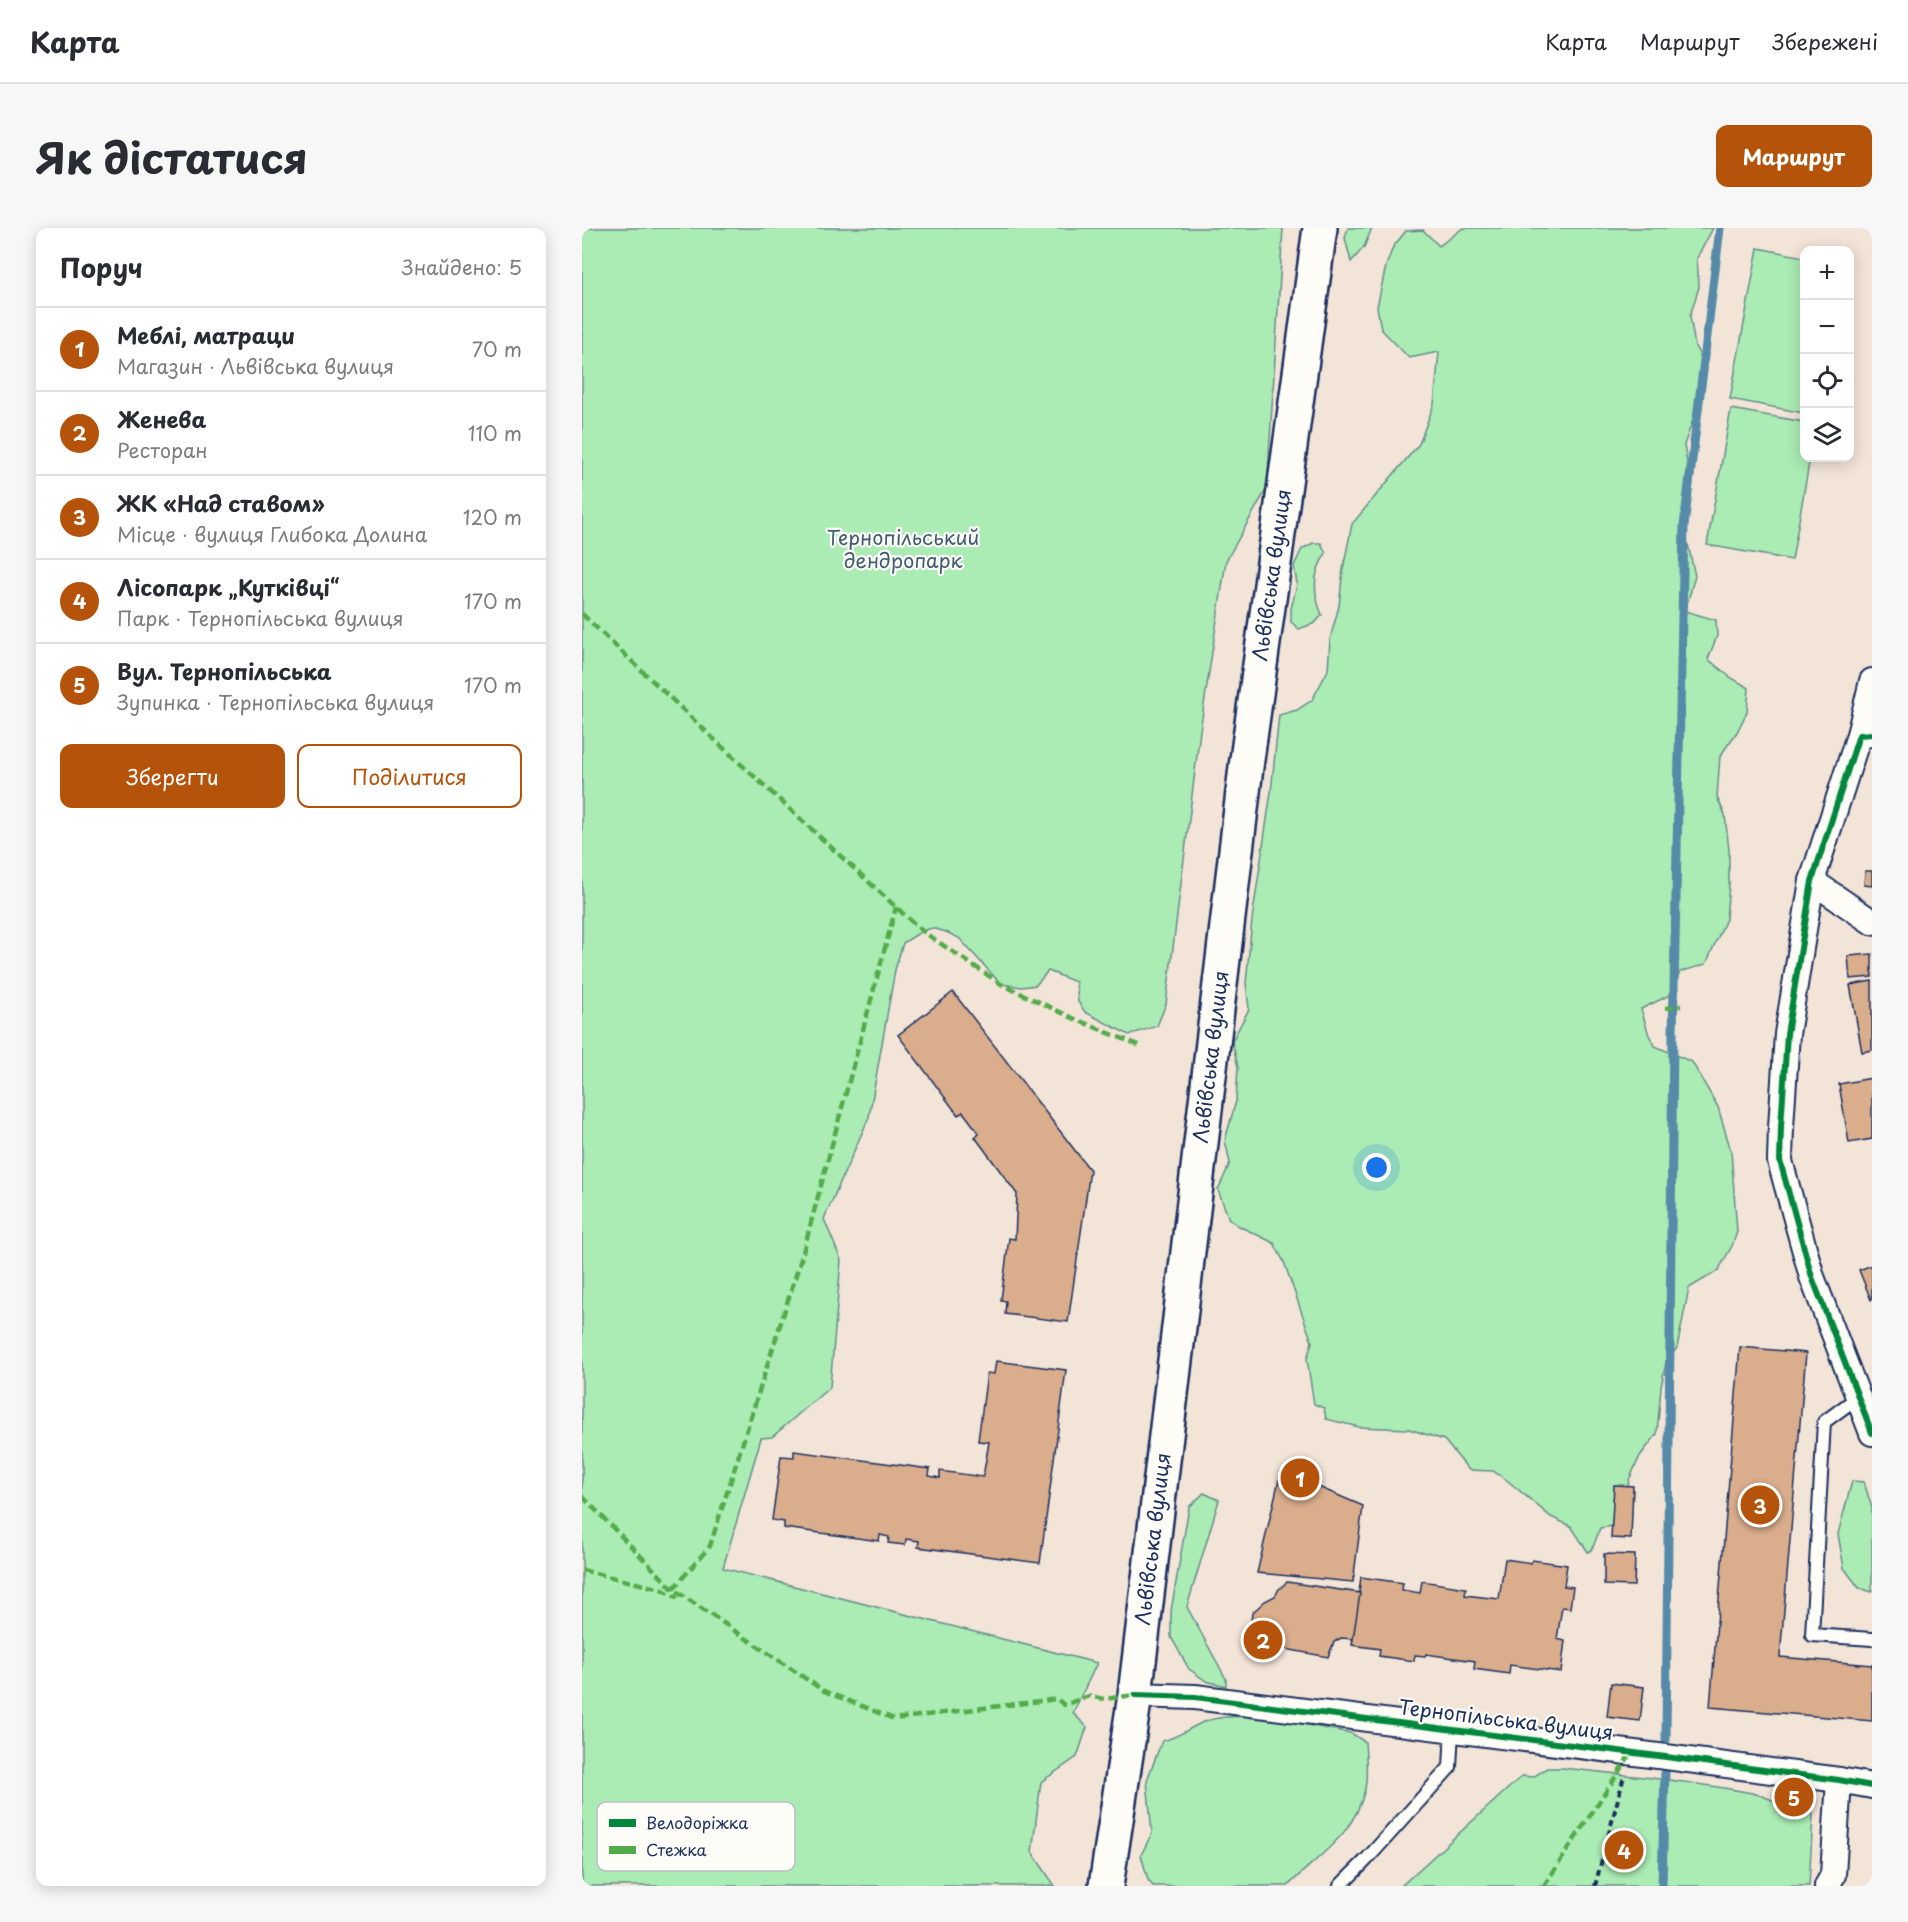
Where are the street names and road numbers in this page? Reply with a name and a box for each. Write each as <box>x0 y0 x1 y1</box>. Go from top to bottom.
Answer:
street label: Львівська вулиця <box>1244 487 1298 663</box>
street label: Львівська вулиця <box>1185 969 1235 1145</box>
street label: Львівська вулиця <box>1127 1451 1177 1627</box>
street label: Тернопільська вулиця <box>1397 1691 1615 1747</box>

